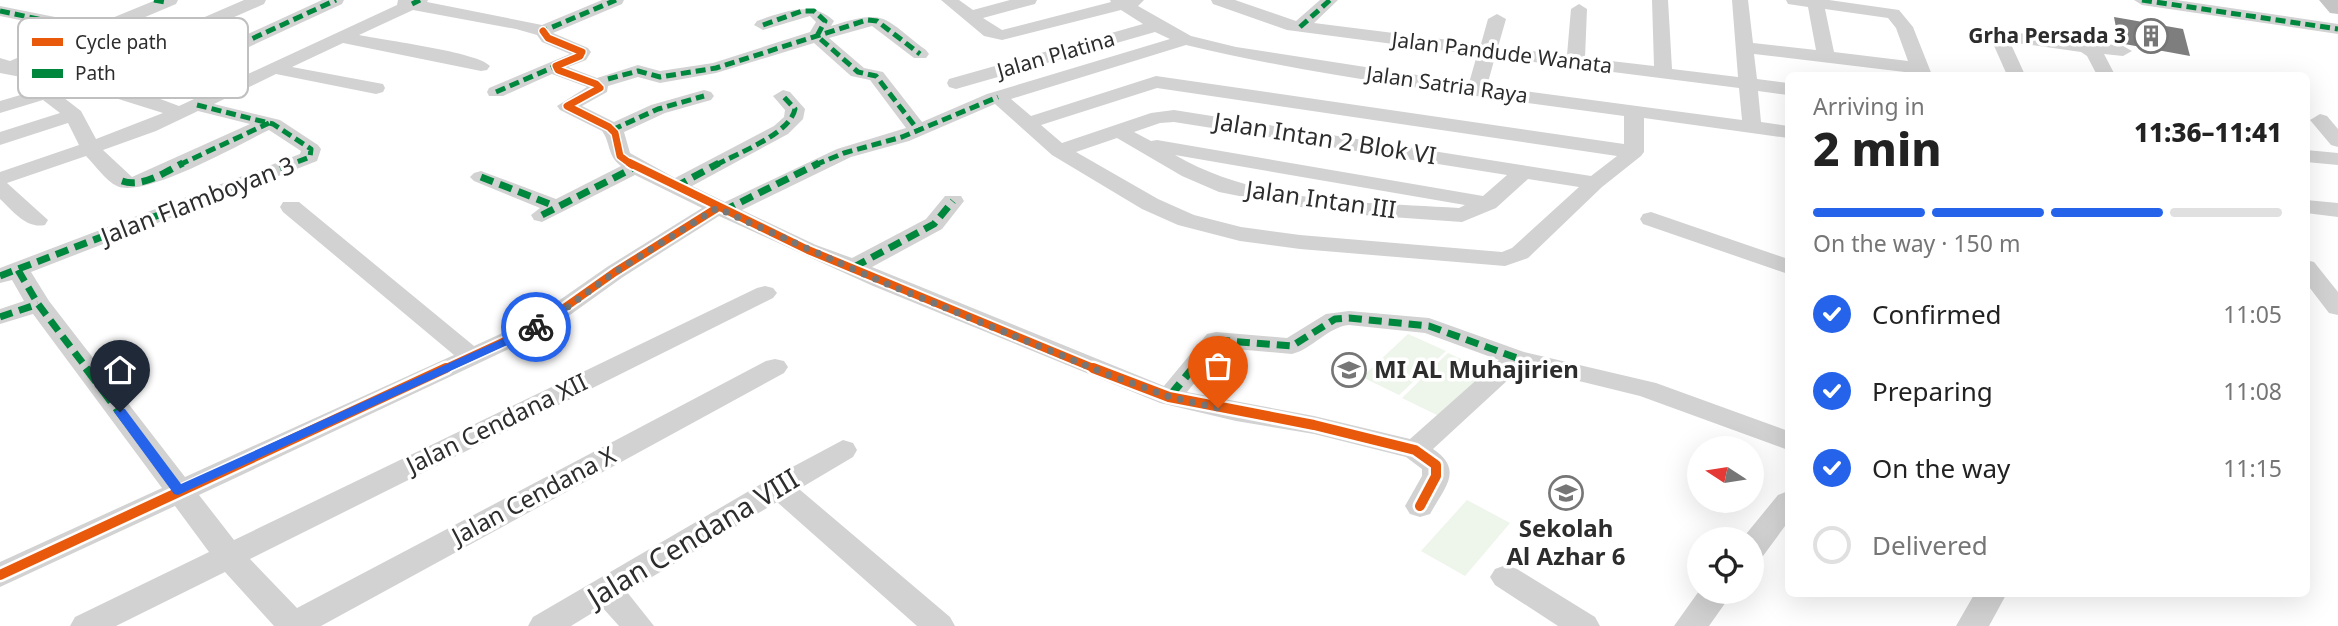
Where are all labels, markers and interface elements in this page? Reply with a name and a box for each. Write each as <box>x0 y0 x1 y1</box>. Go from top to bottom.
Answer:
building icon: Grha Persada 3 <box>2132 17 2170 55</box>
legend <box>18 18 248 98</box>
place label: Grha Persada 3 <box>1968 21 2126 49</box>
street label: Jalan Platina <box>992 24 1118 85</box>
street label: Jalan Pandude Wanata <box>1388 24 1614 79</box>
text: Cycle path <box>75 29 167 55</box>
street label: Jalan Satria Raya <box>1363 59 1530 109</box>
text: Path <box>75 60 116 86</box>
text: Arriving in <box>1813 90 1925 122</box>
street label: Jalan Intan 2 Blok VI <box>1210 103 1439 171</box>
text: 11:36–11:41 <box>2134 114 2282 150</box>
text: 2 min <box>1813 117 1942 179</box>
street label: Jalan Flamboyan 3 <box>94 148 299 252</box>
street label: Jalan Intan III <box>1242 171 1398 225</box>
text: On the way · 150 m <box>1813 227 2020 259</box>
courier <box>501 292 571 362</box>
icon: check <box>1813 295 1851 333</box>
text: Confirmed <box>1872 296 2002 332</box>
text: 11:05 <box>2223 298 2282 330</box>
icon: bike <box>517 308 555 346</box>
pin <box>1188 336 1248 408</box>
pin <box>90 340 150 412</box>
icon: bag <box>1199 347 1237 385</box>
icon: home <box>101 351 139 389</box>
school or university icon: MI AL Muhajirien <box>1330 351 1368 389</box>
place label: MI AL Muhajirien <box>1374 352 1579 385</box>
street label: Jalan Cendana XII <box>399 365 592 482</box>
icon: check <box>1813 372 1851 410</box>
text: Preparing <box>1872 373 1993 409</box>
text: 11:08 <box>2223 375 2282 407</box>
north arrow <box>1687 436 1764 513</box>
map controls <box>1687 436 1764 604</box>
street label: Jalan Cendana X <box>444 438 621 553</box>
icon: check <box>1813 449 1851 487</box>
text: On the way <box>1872 450 2010 486</box>
text: 11:15 <box>2223 452 2282 484</box>
street label: Jalan Cendana VIII <box>577 459 805 617</box>
school or university icon: Sekolah Al Azhar 6 <box>1547 474 1585 512</box>
place label: Sekolah Al Azhar 6 <box>1506 511 1626 572</box>
button: locate <box>1687 527 1764 604</box>
text: Delivered <box>1872 527 1988 563</box>

